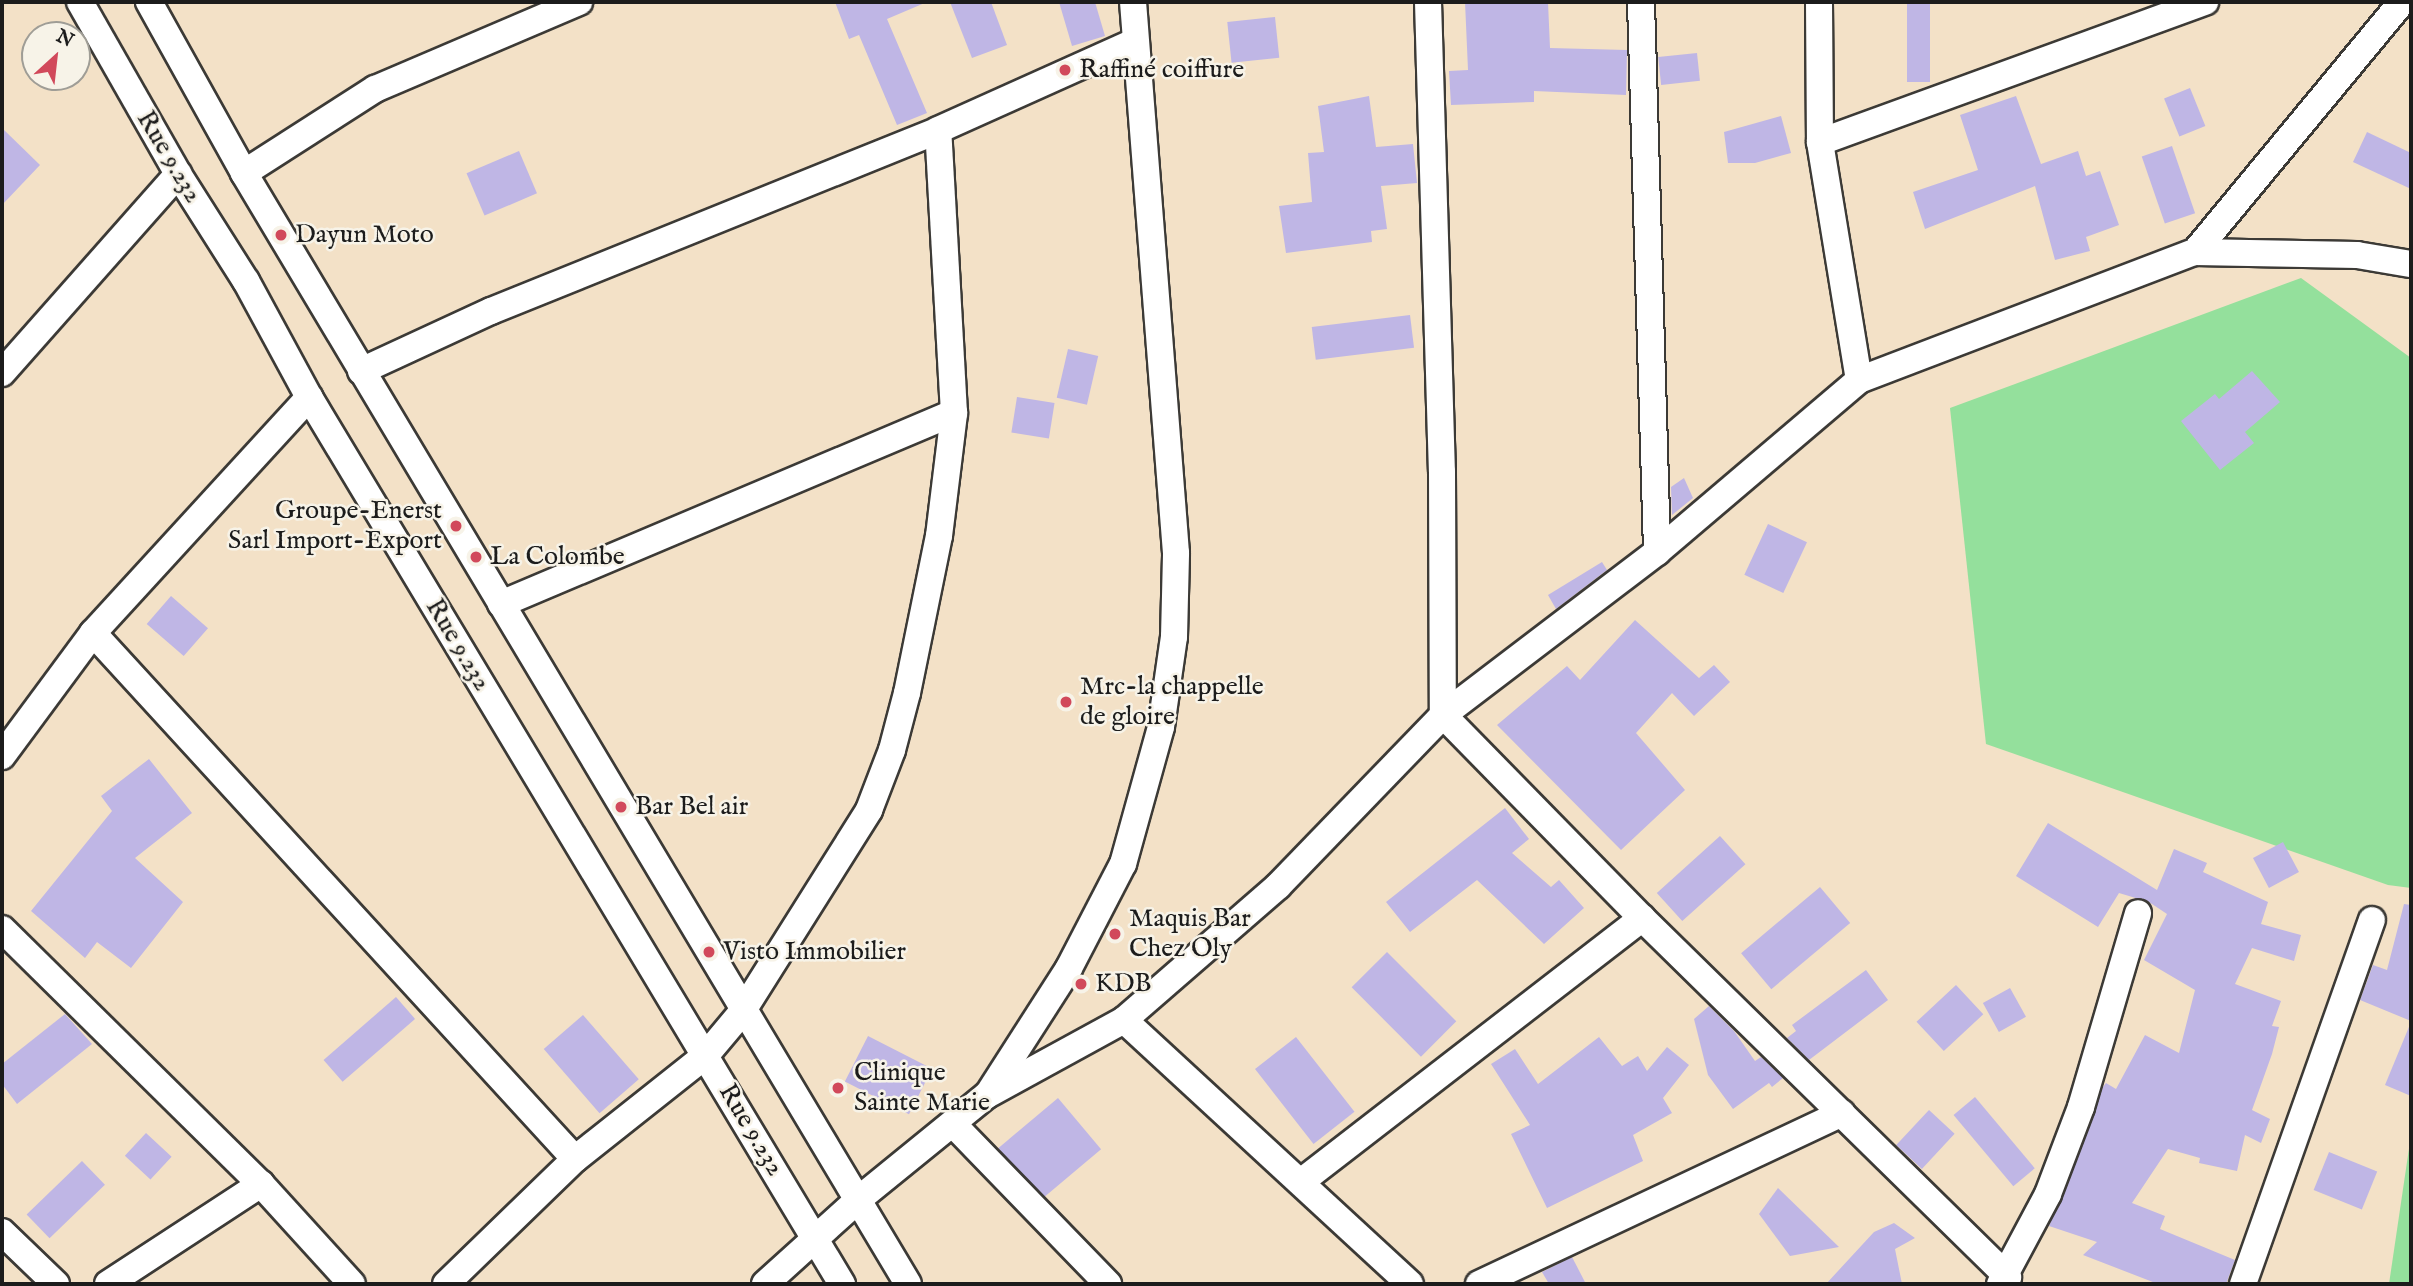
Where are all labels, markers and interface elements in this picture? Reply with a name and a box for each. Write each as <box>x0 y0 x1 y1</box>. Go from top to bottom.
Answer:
north arrow <box>21 21 91 91</box>
text: N <box>52 25 77 53</box>
place label: Raffiné coiffure <box>1079 54 1244 86</box>
marker: Raffiné coiffure <box>1057 62 1073 78</box>
street label: Rue 9.232 <box>129 105 209 209</box>
place label: Dayun Moto <box>295 219 434 251</box>
marker: Dayun Moto <box>273 227 289 243</box>
place label: Groupe-Enerst Sarl Import-Export <box>228 495 442 556</box>
marker: Groupe-Enerst Sarl Import-Export <box>448 518 464 534</box>
place label: La Colombe <box>490 541 625 573</box>
marker: La Colombe <box>468 549 484 565</box>
street label: Rue 9.232 <box>418 593 498 697</box>
place label: Mrc-la chappelle de gloire <box>1080 671 1264 732</box>
marker: Mrc-la chappelle de gloire <box>1058 694 1074 710</box>
place label: Bar Bel air <box>635 791 748 823</box>
marker: Bar Bel air <box>613 799 629 815</box>
place label: Maquis Bar Chez Oly <box>1129 903 1251 964</box>
marker: Maquis Bar Chez Oly <box>1107 926 1123 942</box>
place label: Visto Immobilier <box>723 936 906 968</box>
marker: Visto Immobilier <box>701 944 717 960</box>
place label: KDB <box>1095 968 1152 1000</box>
marker: KDB <box>1073 976 1089 992</box>
place label: Clinique Sainte Marie <box>854 1057 990 1118</box>
street label: Rue 9.232 <box>711 1078 791 1182</box>
marker: Clinique Sainte Marie <box>828 1078 848 1098</box>

